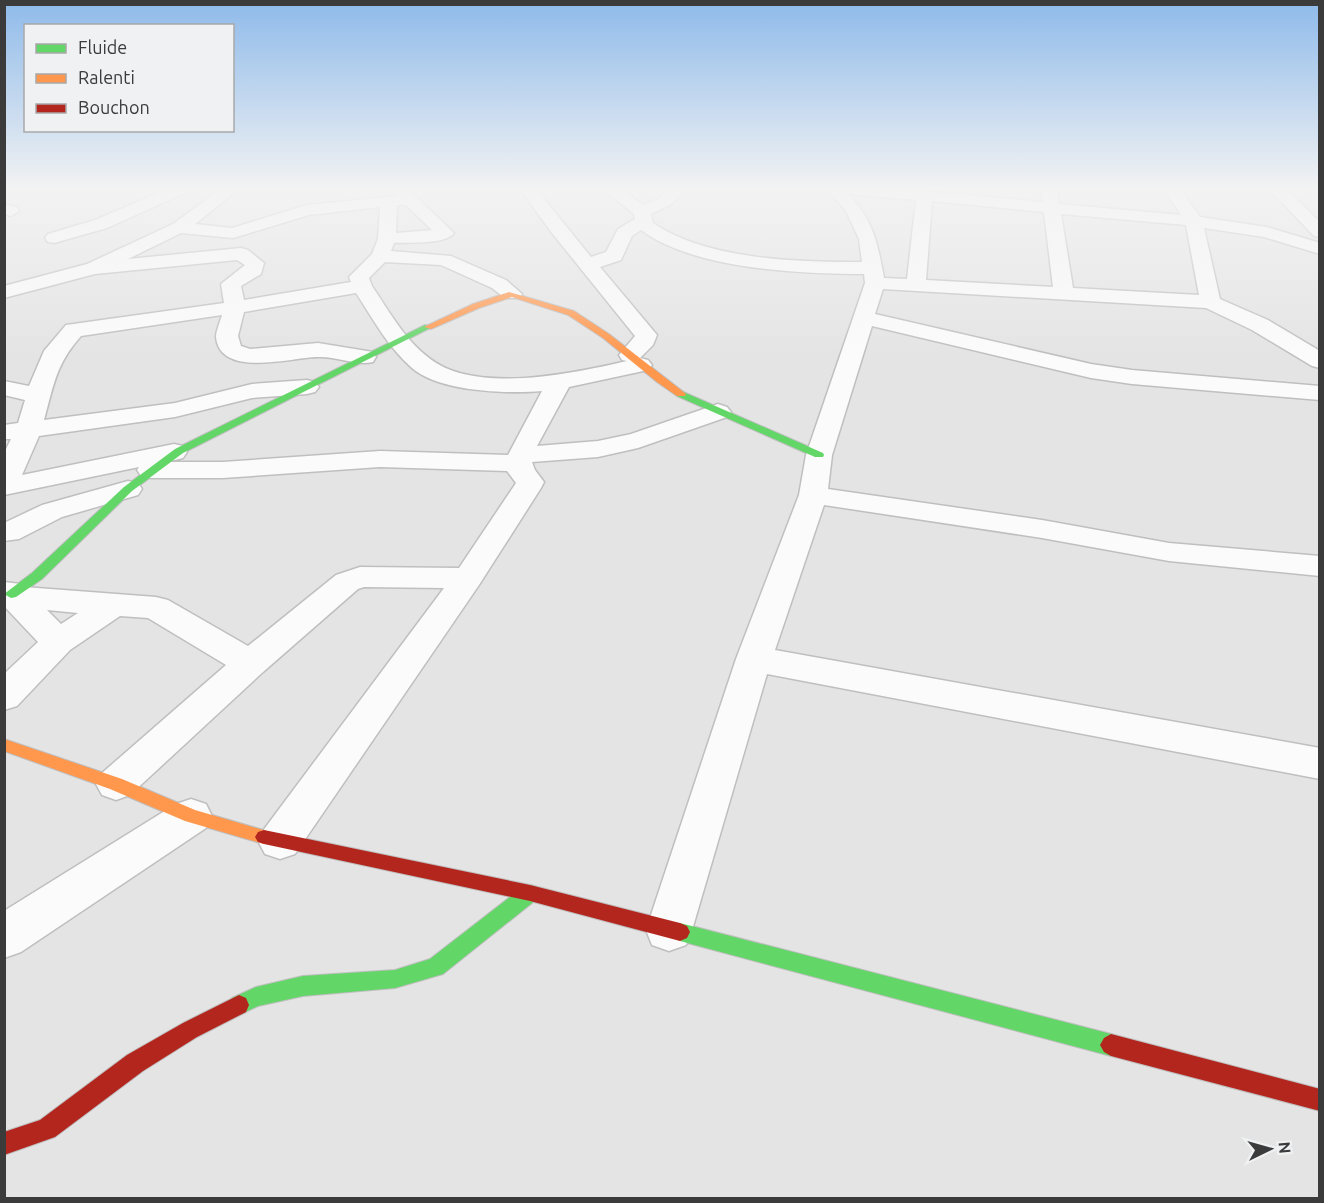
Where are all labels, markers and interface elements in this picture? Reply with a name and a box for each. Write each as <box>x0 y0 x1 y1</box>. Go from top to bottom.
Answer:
legend <box>24 24 234 132</box>
text: Fluide <box>78 37 127 57</box>
text: Ralenti <box>78 67 135 87</box>
text: Bouchon <box>78 97 150 117</box>
north arrow <box>1240 1119 1300 1179</box>
text: N <box>1275 1141 1294 1154</box>

